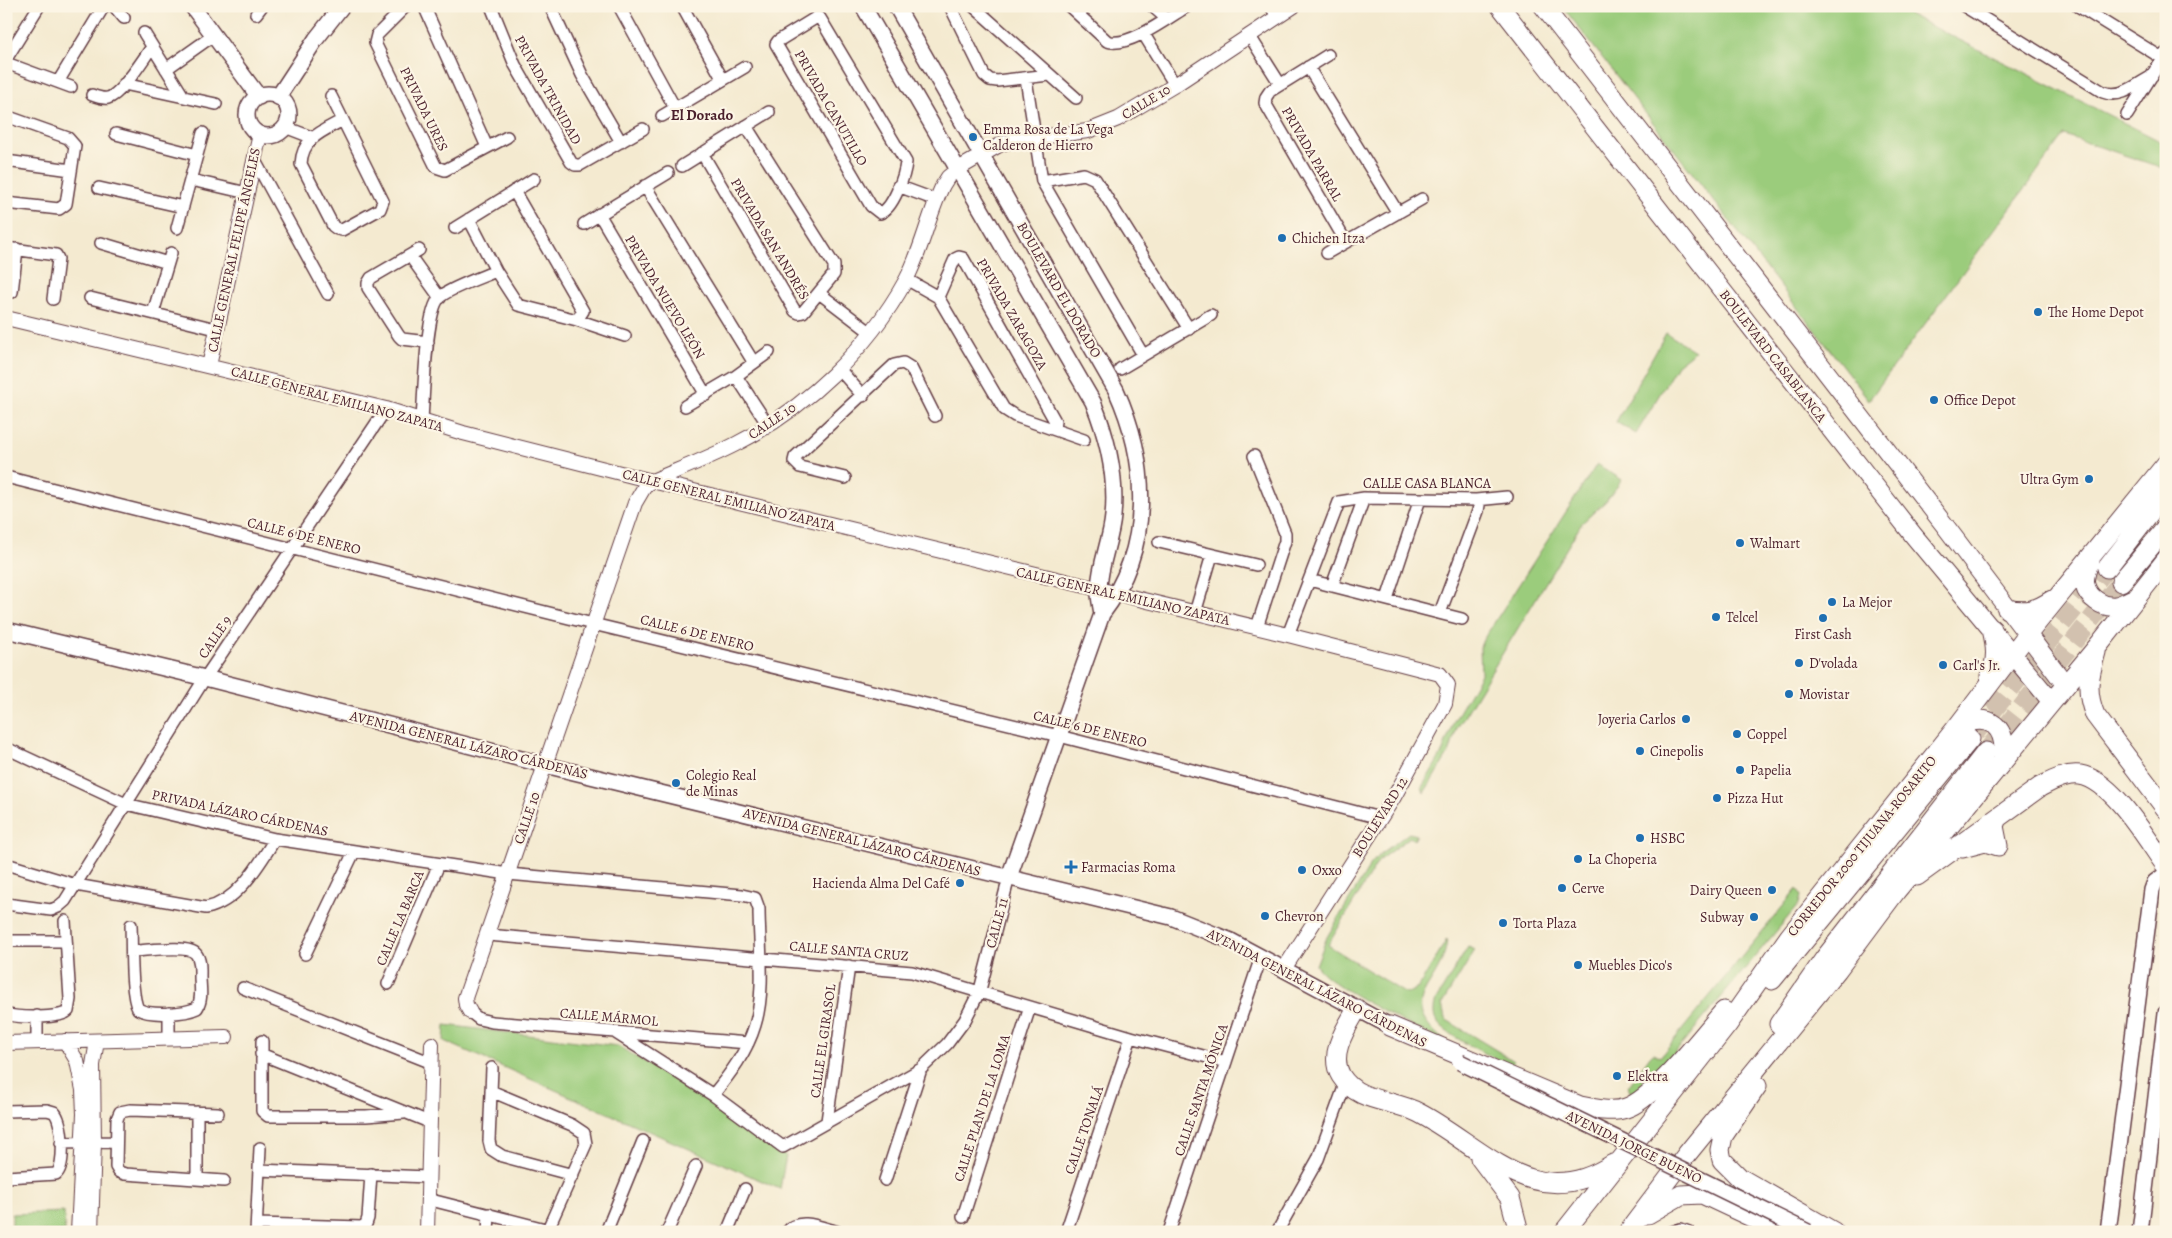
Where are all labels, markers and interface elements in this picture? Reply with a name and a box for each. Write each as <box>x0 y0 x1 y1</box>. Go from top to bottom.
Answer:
street label: PRIVADA TRINIDAD <box>510 32 586 148</box>
street label: PRIVADA CANUTILLO <box>790 47 872 170</box>
street label: PRIVADA URES <box>395 64 453 154</box>
street label: CALLE 10 <box>1118 80 1174 124</box>
street label: PRIVADA PARRAL <box>1277 103 1347 205</box>
district label: El Dorado <box>671 105 734 125</box>
place label: Emma Rosa de La Vega Calderon de Hierro <box>983 120 1114 155</box>
marker: Emma Rosa de La Vega Calderon de Hierro <box>967 131 979 143</box>
street label: CALLE GENERAL FELIPE ÁNGELES <box>203 146 265 354</box>
street label: PRIVADA SAN ANDRÉS <box>726 175 814 303</box>
street label: BOULEVARD EL DORADO <box>1012 219 1106 362</box>
place label: Chichen Itza <box>1292 229 1365 248</box>
street label: PRIVADA NUEVO LEÓN <box>621 232 709 362</box>
marker: Chichen Itza <box>1276 232 1288 244</box>
street label: PRIVADA ZARAGOZA <box>972 255 1052 374</box>
street label: BOULEVARD CASABLANCA <box>1715 286 1831 427</box>
place label: The Home Depot <box>2048 303 2144 322</box>
marker: The Home Depot <box>2032 306 2044 318</box>
street label: CALLE GENERAL EMILIANO ZAPATA <box>229 362 446 437</box>
place label: Office Depot <box>1944 391 2016 410</box>
marker: Office Depot <box>1928 394 1940 406</box>
street label: CALLE 10 <box>744 398 800 444</box>
street label: CALLE GENERAL EMILIANO ZAPATA <box>621 464 838 536</box>
place label: Ultra Gym <box>2020 470 2079 489</box>
marker: Ultra Gym <box>2083 473 2095 485</box>
street label: CALLE CASA BLANCA <box>1363 474 1492 493</box>
street label: CALLE 6 DE ENERO <box>245 513 363 559</box>
place label: Walmart <box>1749 534 1800 553</box>
marker: Walmart <box>1734 537 1746 549</box>
street label: CALLE GENERAL EMILIANO ZAPATA <box>1014 562 1232 630</box>
place label: La Mejor <box>1842 593 1893 612</box>
marker: La Mejor <box>1826 596 1838 608</box>
place label: Telcel <box>1726 608 1758 627</box>
street label: CALLE 6 DE ENERO <box>638 610 756 656</box>
marker: Telcel <box>1710 611 1722 623</box>
street label: CALLE 9 <box>194 612 236 662</box>
marker: First Cash <box>1817 612 1829 624</box>
place label: First Cash <box>1794 625 1852 644</box>
place label: D'volada <box>1809 654 1858 673</box>
place label: Carl's Jr. <box>1953 656 2001 675</box>
marker: D'volada <box>1793 657 1805 669</box>
marker: Carl's Jr. <box>1937 659 1949 671</box>
place label: Movistar <box>1799 685 1850 704</box>
marker: Movistar <box>1783 688 1795 700</box>
street label: AVENIDA GENERAL LÁZARO CÁRDENAS <box>347 706 590 784</box>
street label: CALLE 6 DE ENERO <box>1031 706 1149 752</box>
place label: Joyeria Carlos <box>1598 710 1676 729</box>
marker: Joyeria Carlos <box>1680 713 1692 725</box>
place label: Coppel <box>1747 725 1788 744</box>
marker: Coppel <box>1731 728 1743 740</box>
place label: Cinepolis <box>1650 742 1704 761</box>
marker: Cinepolis <box>1634 745 1646 757</box>
street label: CORREDOR 2000 TIJUANA-ROSARITO <box>1783 751 1941 940</box>
place label: Papelia <box>1750 761 1792 780</box>
marker: Papelia <box>1734 764 1746 776</box>
place label: Colegio Real de Minas <box>686 766 757 801</box>
street label: BOULEVARD 12 <box>1348 773 1412 861</box>
marker: Colegio Real de Minas <box>670 777 682 789</box>
street label: PRIVADA LÁZARO CÁRDENAS <box>150 785 330 841</box>
street label: CALLE 10 <box>509 789 545 847</box>
place label: Pizza Hut <box>1727 789 1784 808</box>
marker: Pizza Hut <box>1711 792 1723 804</box>
street label: AVENIDA GENERAL LÁZARO CÁRDENAS <box>740 803 983 881</box>
place label: HSBC <box>1650 829 1685 848</box>
marker: HSBC <box>1634 832 1646 844</box>
place label: La Choperia <box>1588 850 1658 869</box>
marker: La Choperia <box>1572 853 1584 865</box>
place label: Farmacias Roma <box>1081 858 1176 877</box>
marker: Farmacias Roma <box>1065 861 1077 873</box>
place label: Oxxo <box>1312 861 1342 880</box>
marker: Oxxo <box>1296 864 1308 876</box>
street label: CALLE LA BARCA <box>371 867 429 969</box>
place label: Hacienda Alma Del Café <box>812 874 950 893</box>
marker: Hacienda Alma Del Café <box>954 877 966 889</box>
place label: Cerve <box>1572 879 1605 898</box>
place label: Dairy Queen <box>1690 881 1762 900</box>
marker: Cerve <box>1556 882 1568 894</box>
marker: Dairy Queen <box>1766 884 1778 896</box>
street label: CALLE 11 <box>981 896 1013 950</box>
place label: Chevron <box>1275 907 1324 926</box>
place label: Subway <box>1700 908 1745 927</box>
marker: Chevron <box>1259 910 1271 922</box>
marker: Subway <box>1748 911 1760 923</box>
place label: Torta Plaza <box>1513 914 1577 933</box>
marker: Torta Plaza <box>1497 917 1509 929</box>
street label: AVENIDA GENERAL LÁZARO CÁRDENAS <box>1203 924 1430 1052</box>
street label: CALLE SANTA CRUZ <box>789 936 910 966</box>
place label: Muebles Dico's <box>1588 956 1672 975</box>
marker: Muebles Dico's <box>1572 959 1584 971</box>
street label: CALLE EL GIRASOL <box>806 982 841 1099</box>
street label: CALLE MÁRMOL <box>559 1003 660 1031</box>
street label: CALLE SANTA MÓNICA <box>1169 1021 1233 1159</box>
street label: CALLE PLAN DE LA LOMA <box>949 1031 1015 1184</box>
place label: Elektra <box>1627 1067 1669 1086</box>
marker: Elektra <box>1611 1070 1623 1082</box>
street label: CALLE TONALÁ <box>1060 1082 1108 1177</box>
street label: AVENIDA JORGE BUENO <box>1562 1105 1705 1188</box>

